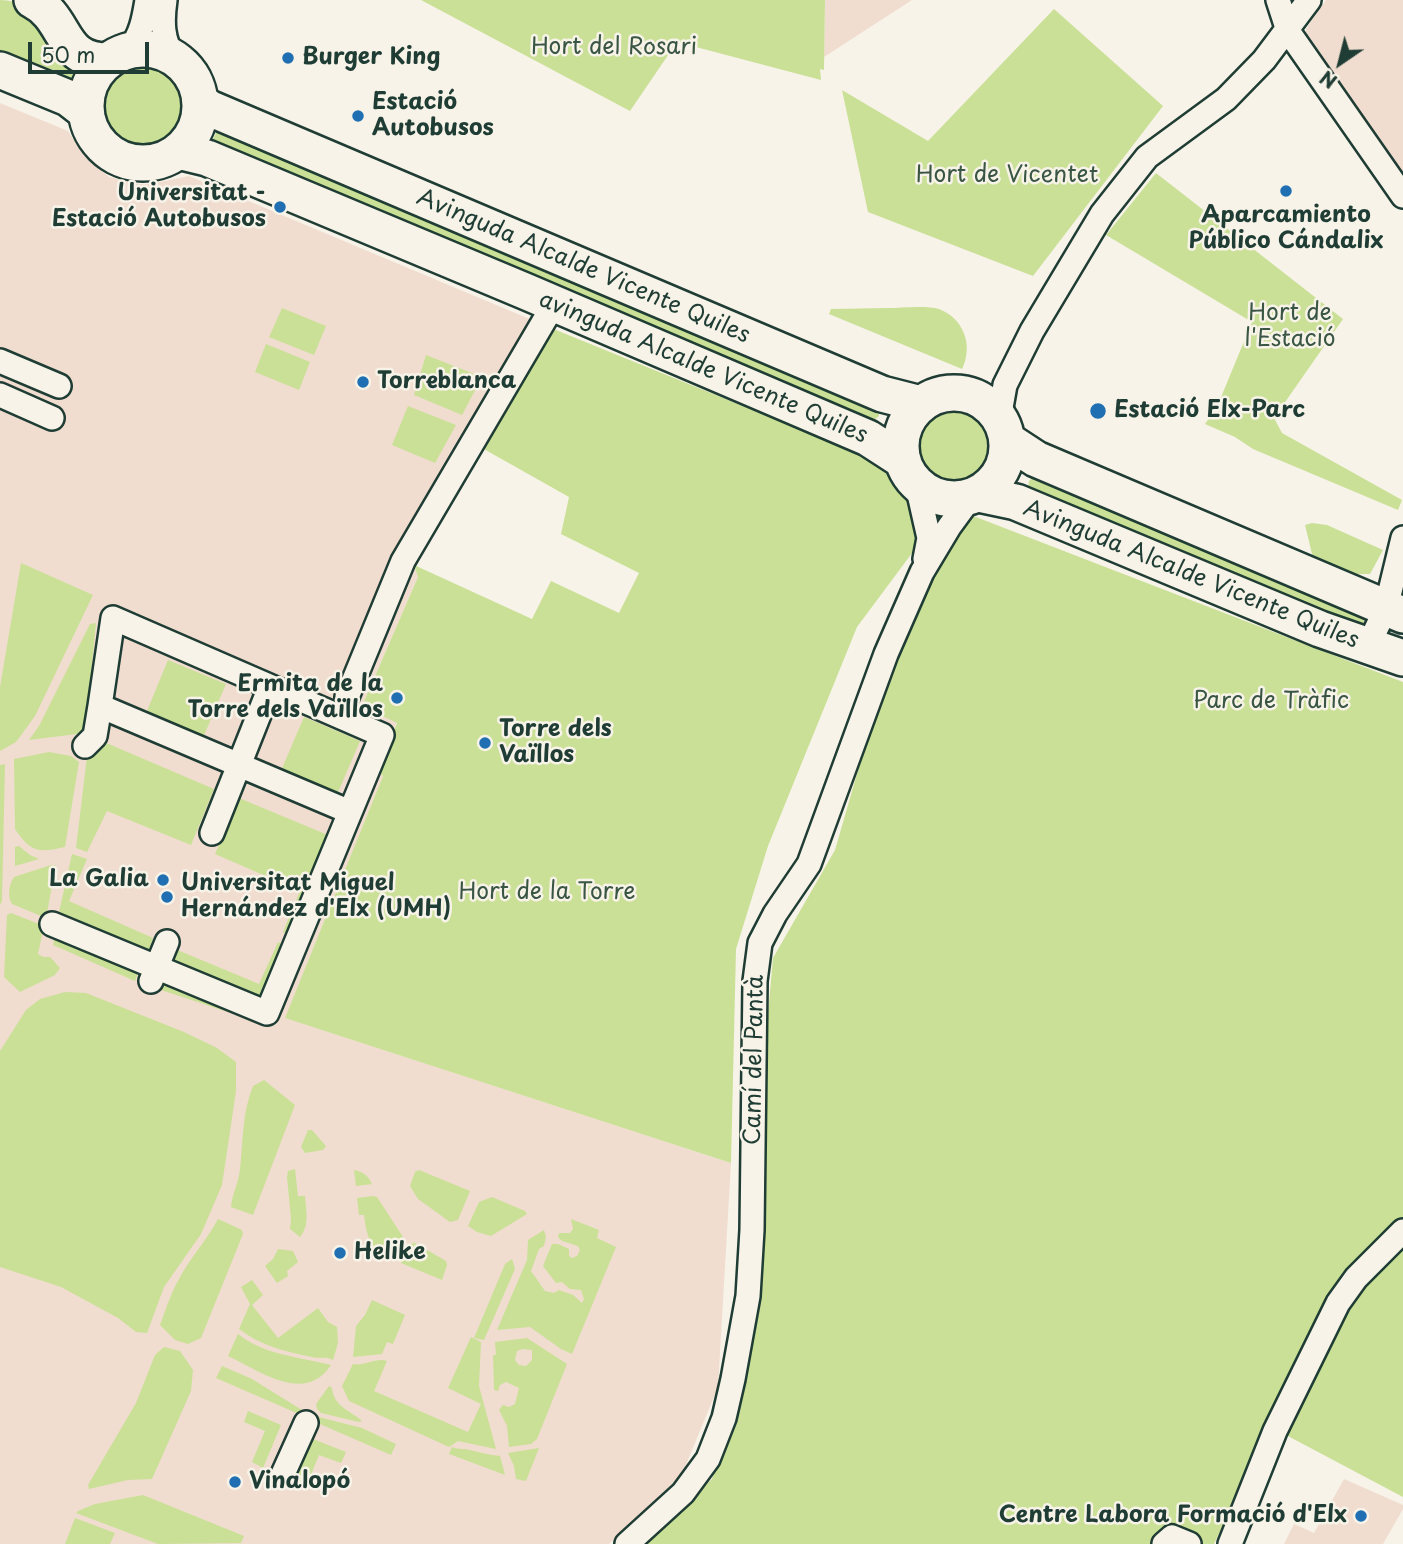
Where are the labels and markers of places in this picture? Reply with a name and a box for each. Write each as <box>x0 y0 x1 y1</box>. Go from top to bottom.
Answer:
place label: Burger King <box>302 44 440 72</box>
marker: Burger King <box>280 50 296 66</box>
place label: Estació Autobusos <box>372 89 494 143</box>
marker: Estació Autobusos <box>350 108 366 124</box>
place label: Universitat - Estació Autobusos <box>52 180 266 234</box>
marker: Aparcamiento Público Cándalix <box>1278 183 1294 199</box>
marker: Universitat - Estació Autobusos <box>272 199 288 215</box>
place label: Aparcamiento Público Cándalix <box>1189 202 1383 256</box>
place label: Torreblanca <box>377 368 516 396</box>
marker: Torreblanca <box>355 374 371 390</box>
place label: Estació Elx-Parc <box>1114 397 1305 425</box>
marker: Estació Elx-Parc <box>1088 401 1108 421</box>
place label: Ermita de la Torre dels Vaïllos <box>188 671 383 725</box>
marker: Ermita de la Torre dels Vaïllos <box>389 690 405 706</box>
place label: Torre dels Vaïllos <box>499 716 612 770</box>
marker: Torre dels Vaïllos <box>477 735 493 751</box>
place label: La Galia <box>49 866 149 894</box>
place label: Universitat Miguel Hernández d'Elx (UMH) <box>181 870 451 924</box>
marker: La Galia <box>155 872 171 888</box>
marker: Universitat Miguel Hernández d'Elx (UMH) <box>159 889 175 905</box>
place label: Helike <box>354 1239 426 1267</box>
marker: Helike <box>332 1245 348 1261</box>
place label: Vinalopó <box>249 1468 350 1496</box>
marker: Vinalopó <box>227 1474 243 1490</box>
place label: Centre Labora Formació d'Elx <box>999 1502 1347 1530</box>
marker: Centre Labora Formació d'Elx <box>1353 1508 1369 1524</box>

